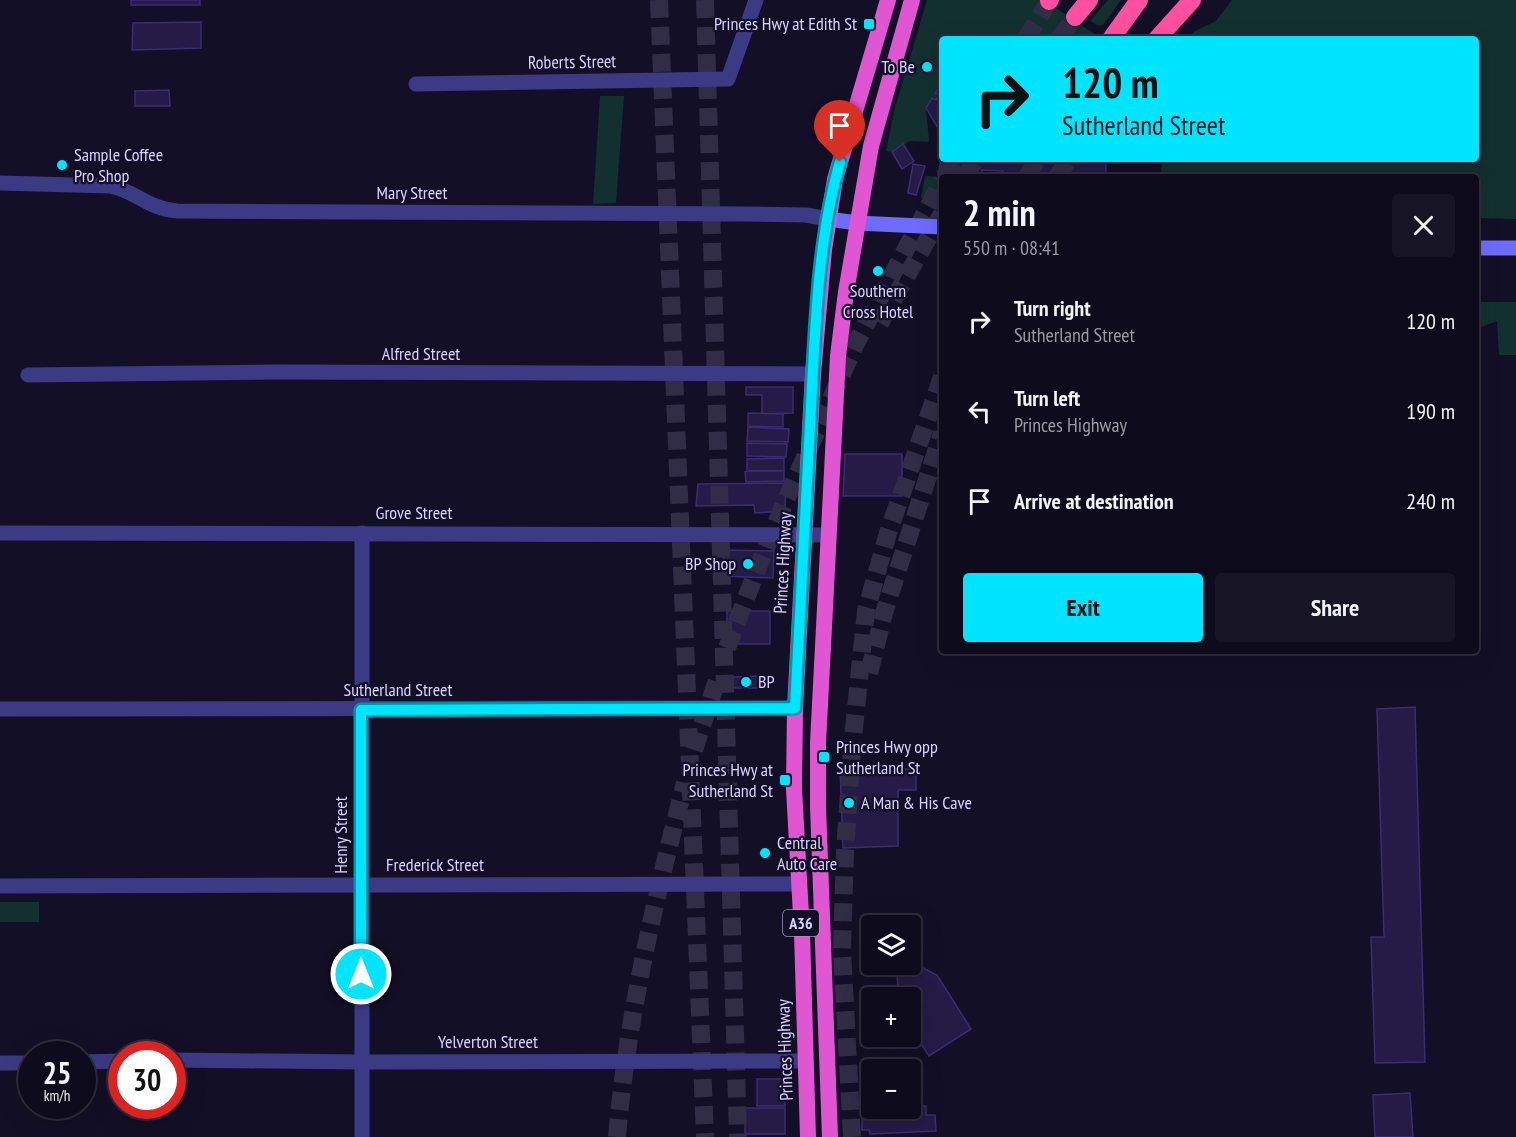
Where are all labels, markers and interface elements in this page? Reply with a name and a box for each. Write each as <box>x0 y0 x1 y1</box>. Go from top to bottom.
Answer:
place label: Princes Hwy at Edith St <box>714 12 857 35</box>
marker: Princes Hwy at Edith St <box>862 17 876 31</box>
street label: Roberts Street <box>528 49 616 74</box>
place label: To Be <box>881 55 915 78</box>
text: 120 m <box>1062 55 1159 110</box>
marker: To Be <box>920 60 934 74</box>
icon: right <box>963 60 1041 138</box>
pin <box>814 100 865 162</box>
text: Sutherland Street <box>1062 108 1225 142</box>
icon: arrive <box>823 109 856 142</box>
place label: Sample Coffee Pro Shop <box>74 143 163 187</box>
marker: Sample Coffee Pro Shop <box>55 158 69 172</box>
street label: Mary Street <box>377 181 448 204</box>
text: 2 min <box>963 189 1036 236</box>
button: close <box>1392 194 1455 257</box>
text: 550 m · 08:41 <box>963 235 1060 261</box>
marker: Southern Cross Hotel <box>871 264 885 278</box>
place label: Southern Cross Hotel <box>843 279 914 323</box>
text: Turn right <box>1014 294 1091 322</box>
icon: right <box>963 305 996 338</box>
text: 120 m <box>1406 307 1455 335</box>
text: Sutherland Street <box>1014 322 1135 348</box>
street label: Alfred Street <box>382 342 460 365</box>
text: Turn left <box>1014 384 1080 412</box>
icon: left <box>963 395 996 428</box>
text: 190 m <box>1406 397 1455 425</box>
text: Princes Highway <box>1014 412 1127 438</box>
icon: arrive <box>963 485 996 518</box>
text: Arrive at destination <box>1014 487 1174 515</box>
text: 240 m <box>1406 487 1455 515</box>
street label: Grove Street <box>376 501 452 524</box>
street label: Princes Highway <box>768 511 797 614</box>
place label: BP Shop <box>685 552 736 575</box>
marker: BP Shop <box>741 557 755 571</box>
button: Exit <box>963 573 1203 642</box>
button: Share <box>1215 573 1455 642</box>
place label: BP <box>758 670 775 693</box>
marker: BP <box>739 675 753 689</box>
street label: Sutherland Street <box>344 678 453 701</box>
place label: Princes Hwy opp Sutherland St <box>836 735 938 779</box>
marker: Princes Hwy opp Sutherland St <box>817 750 831 764</box>
place label: Princes Hwy at Sutherland St <box>683 758 773 802</box>
marker: Princes Hwy at Sutherland St <box>778 773 792 787</box>
place label: A Man & His Cave <box>861 791 972 814</box>
street label: Henry Street <box>329 796 352 874</box>
marker: A Man & His Cave <box>842 796 856 810</box>
place label: Central Auto Care <box>777 831 837 875</box>
marker: Central Auto Care <box>758 846 772 860</box>
street label: Frederick Street <box>386 853 484 876</box>
road number: A36 <box>783 910 819 936</box>
map controls <box>861 915 921 1119</box>
button: layers <box>861 915 921 975</box>
position arrow <box>329 942 393 1006</box>
button: + <box>861 987 921 1047</box>
street label: Princes Highway <box>771 999 798 1101</box>
street label: Yelverton Street <box>438 1030 538 1053</box>
speed limit sign: 30 <box>108 1041 186 1119</box>
text: 25 <box>43 1053 71 1092</box>
button: − <box>861 1059 921 1119</box>
text: km/h <box>44 1086 70 1105</box>

